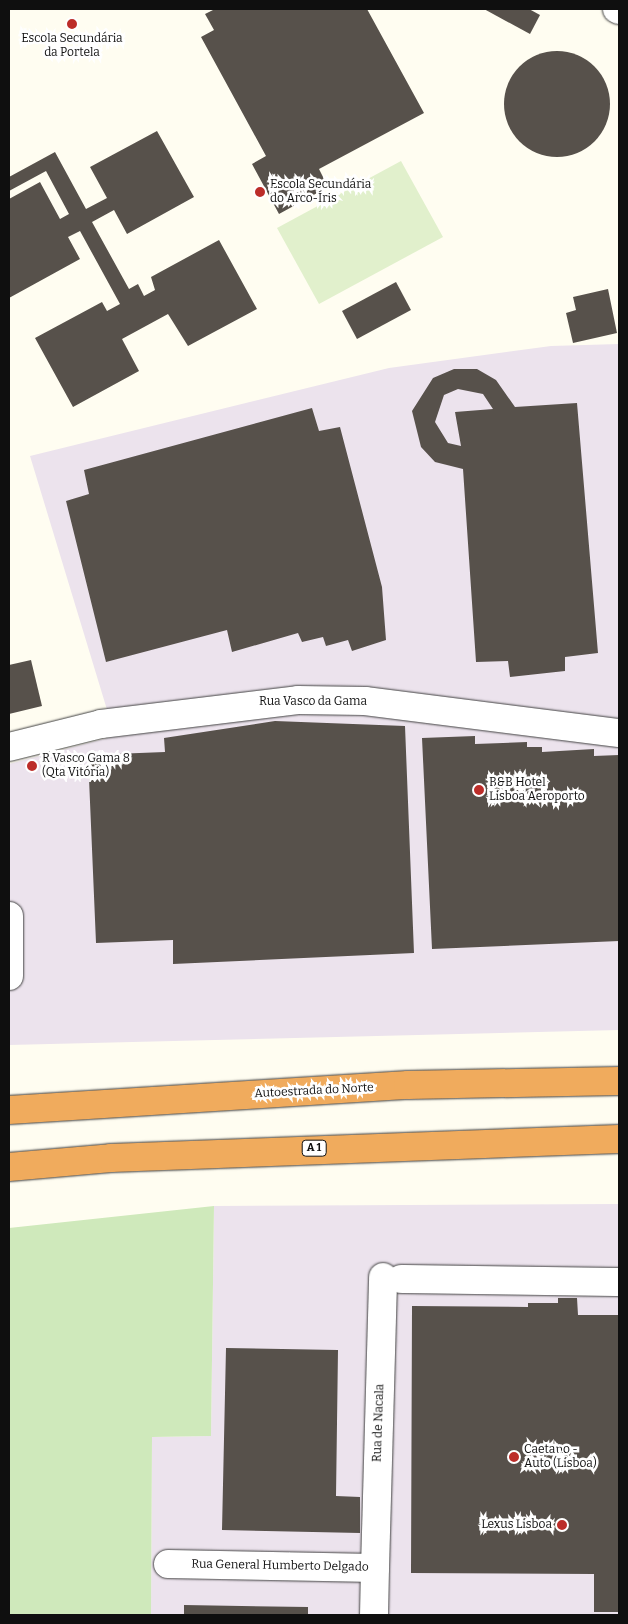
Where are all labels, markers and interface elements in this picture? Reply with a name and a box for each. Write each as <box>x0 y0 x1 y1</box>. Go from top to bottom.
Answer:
marker: Escola Secundária da Portela <box>66 18 78 30</box>
place label: Escola Secundária da Portela <box>21 32 123 60</box>
place label: Escola Secundária do Arco-Íris <box>270 178 371 206</box>
marker: Escola Secundária do Arco-Íris <box>254 186 266 198</box>
street label: Rua Vasco da Gama <box>259 695 367 709</box>
place label: R Vasco Gama 8 (Qta Vitória) <box>42 752 130 780</box>
marker: R Vasco Gama 8 (Qta Vitória) <box>26 760 38 772</box>
place label: B&B Hotel Lisboa Aeroporto <box>489 776 585 804</box>
marker: B&B Hotel Lisboa Aeroporto <box>473 784 485 796</box>
street label: Autoestrada do Norte <box>254 1081 374 1101</box>
road number: A 1 <box>302 1140 326 1156</box>
street label: Rua de Nacala <box>370 1384 388 1462</box>
place label: Caetano - Auto (Lisboa) <box>524 1443 597 1471</box>
marker: Caetano - Auto (Lisboa) <box>508 1451 520 1463</box>
place label: Lexus Lisboa <box>481 1518 552 1532</box>
marker: Lexus Lisboa <box>556 1519 568 1531</box>
street label: Rua General Humberto Delgado <box>191 1557 369 1575</box>

